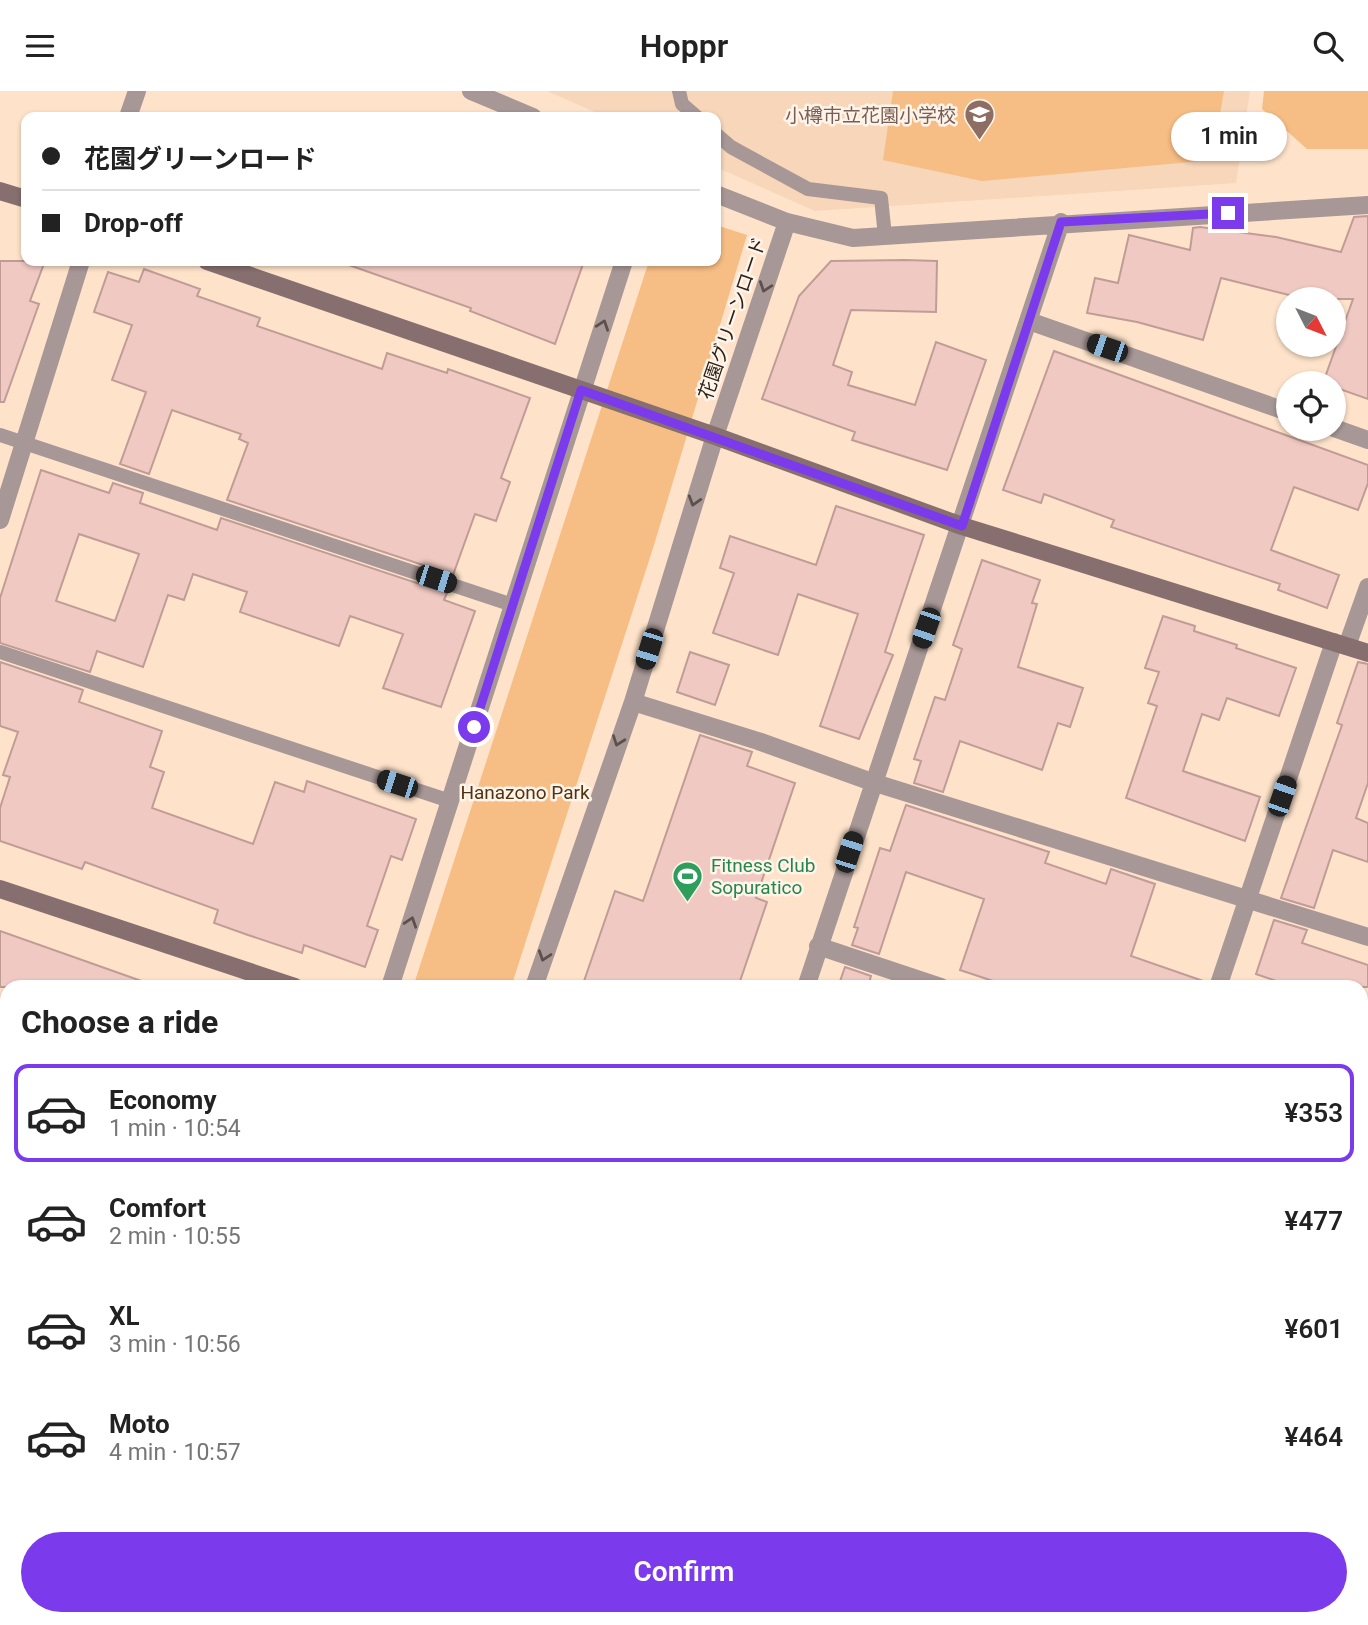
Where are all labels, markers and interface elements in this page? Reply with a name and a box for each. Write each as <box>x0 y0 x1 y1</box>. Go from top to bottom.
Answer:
icon: menu <box>21 27 59 65</box>
text: Hoppr <box>640 27 728 65</box>
icon: search <box>1309 27 1347 65</box>
school or university icon: 小樽市立花園小学校 <box>962 98 996 142</box>
place label: 小樽市立花園小学校 <box>785 104 956 127</box>
callout: 1 min <box>1170 111 1286 160</box>
text: 1 min <box>1200 123 1258 150</box>
text: 花園グリーンロード <box>84 144 317 174</box>
route end <box>1212 197 1244 229</box>
text: Drop-off <box>84 208 183 238</box>
street label: 花園グリーンロード <box>694 234 771 402</box>
one-way arrow <box>759 280 773 292</box>
north arrow <box>1276 287 1346 357</box>
map controls <box>1276 287 1346 441</box>
one-way arrow <box>595 320 609 332</box>
car <box>1084 331 1131 365</box>
button: locate <box>1276 371 1346 441</box>
one-way arrow <box>688 495 703 507</box>
car <box>413 563 460 595</box>
car <box>910 605 943 651</box>
car <box>633 626 666 672</box>
route start <box>458 711 490 743</box>
one-way arrow <box>613 735 627 747</box>
car <box>374 768 421 800</box>
car <box>1266 773 1299 819</box>
park label: Hanazono Park <box>460 781 590 804</box>
car <box>833 829 866 875</box>
place label: Fitness Club Sopuratico <box>711 854 815 899</box>
sports icon: Fitness Club Sopuratico <box>671 859 705 903</box>
one-way arrow <box>403 916 418 928</box>
one-way arrow <box>538 949 552 962</box>
text: Choose a ride <box>21 1003 218 1041</box>
icon: car <box>25 1082 88 1145</box>
text: Economy <box>109 1085 216 1115</box>
text: ¥353 <box>1285 1098 1343 1128</box>
text: 1 min · 10:54 <box>109 1115 241 1142</box>
icon: car <box>25 1190 88 1253</box>
text: Comfort <box>109 1193 206 1223</box>
text: ¥477 <box>1285 1206 1343 1236</box>
text: 2 min · 10:55 <box>109 1223 241 1250</box>
icon: car <box>25 1298 88 1361</box>
text: XL <box>109 1301 140 1331</box>
text: ¥601 <box>1285 1314 1343 1344</box>
text: 3 min · 10:56 <box>109 1331 241 1358</box>
icon: car <box>25 1406 88 1469</box>
text: Moto <box>109 1409 170 1439</box>
text: ¥464 <box>1285 1422 1343 1452</box>
text: 4 min · 10:57 <box>109 1439 241 1466</box>
button: Confirm <box>21 1532 1347 1612</box>

